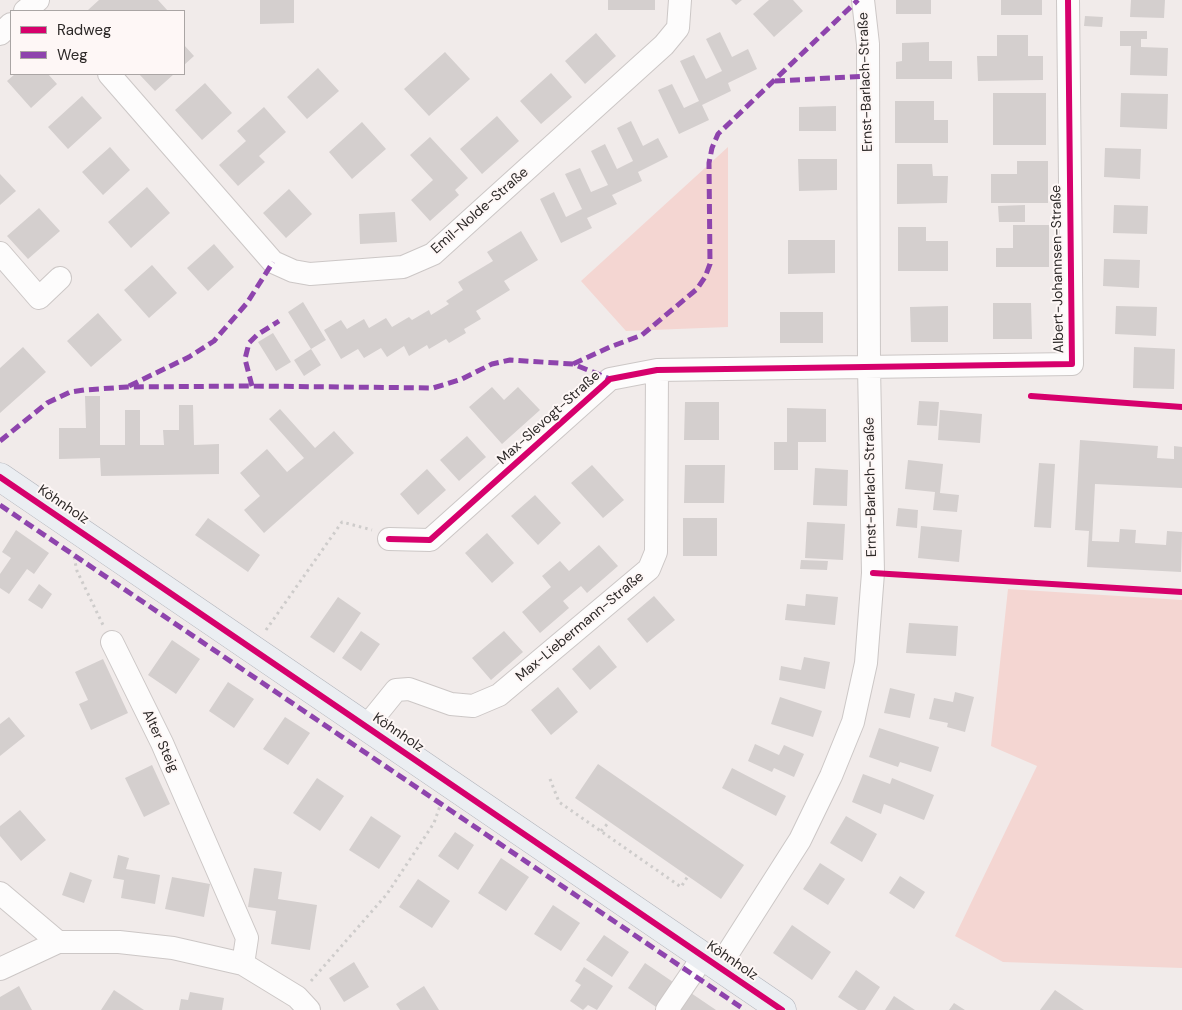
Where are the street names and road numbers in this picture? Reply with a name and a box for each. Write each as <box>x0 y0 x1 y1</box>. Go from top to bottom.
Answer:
street label: Ernst-Barlach-Straße <box>855 12 877 152</box>
street label: Emil-Nolde-Straße <box>428 164 532 258</box>
street label: Albert-Johannsen-Straße <box>1048 185 1068 353</box>
street label: Max-Slevogt-Straße <box>494 368 604 468</box>
street label: Ernst-Barlach-Straße <box>861 417 881 557</box>
street label: Köhnholz <box>34 482 92 528</box>
street label: Max-Liebermann-Straße <box>513 569 647 685</box>
street label: Alter Steig <box>138 707 182 775</box>
street label: Köhnholz <box>369 710 427 756</box>
street label: Köhnholz <box>703 938 761 984</box>

